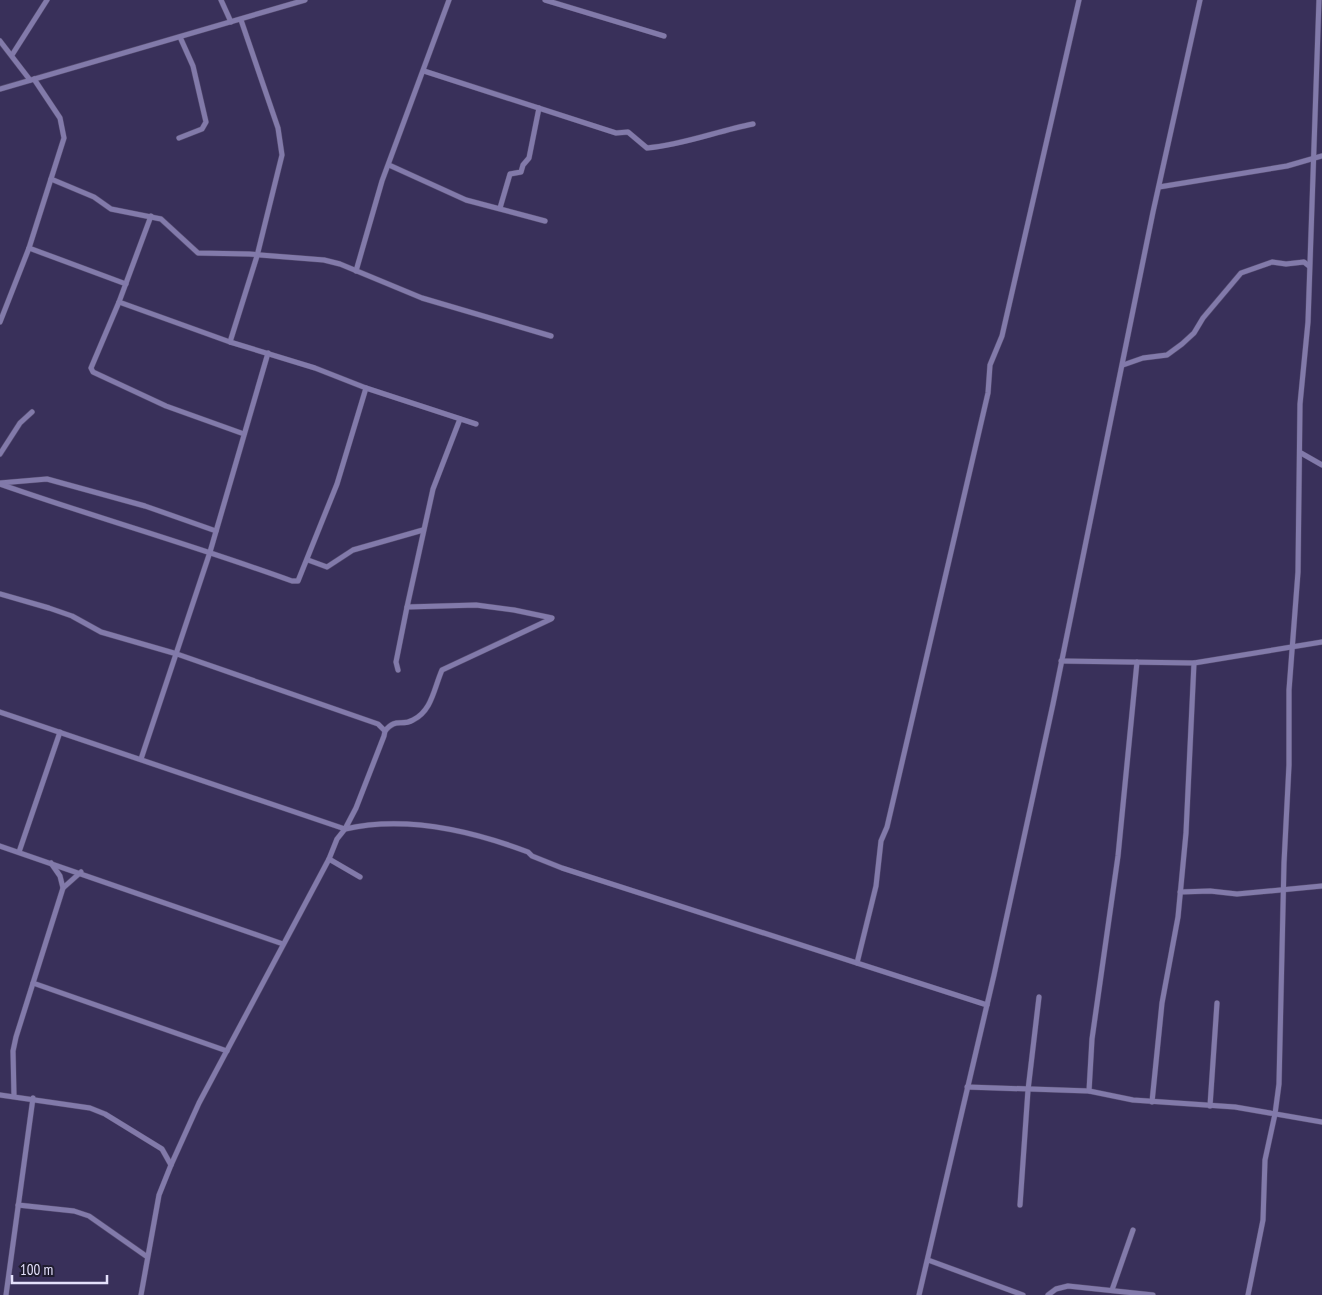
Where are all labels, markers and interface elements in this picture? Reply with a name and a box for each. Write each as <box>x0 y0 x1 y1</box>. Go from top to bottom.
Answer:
scale bar <box>12 1252 108 1284</box>
text: 100 m <box>20 1260 53 1279</box>

